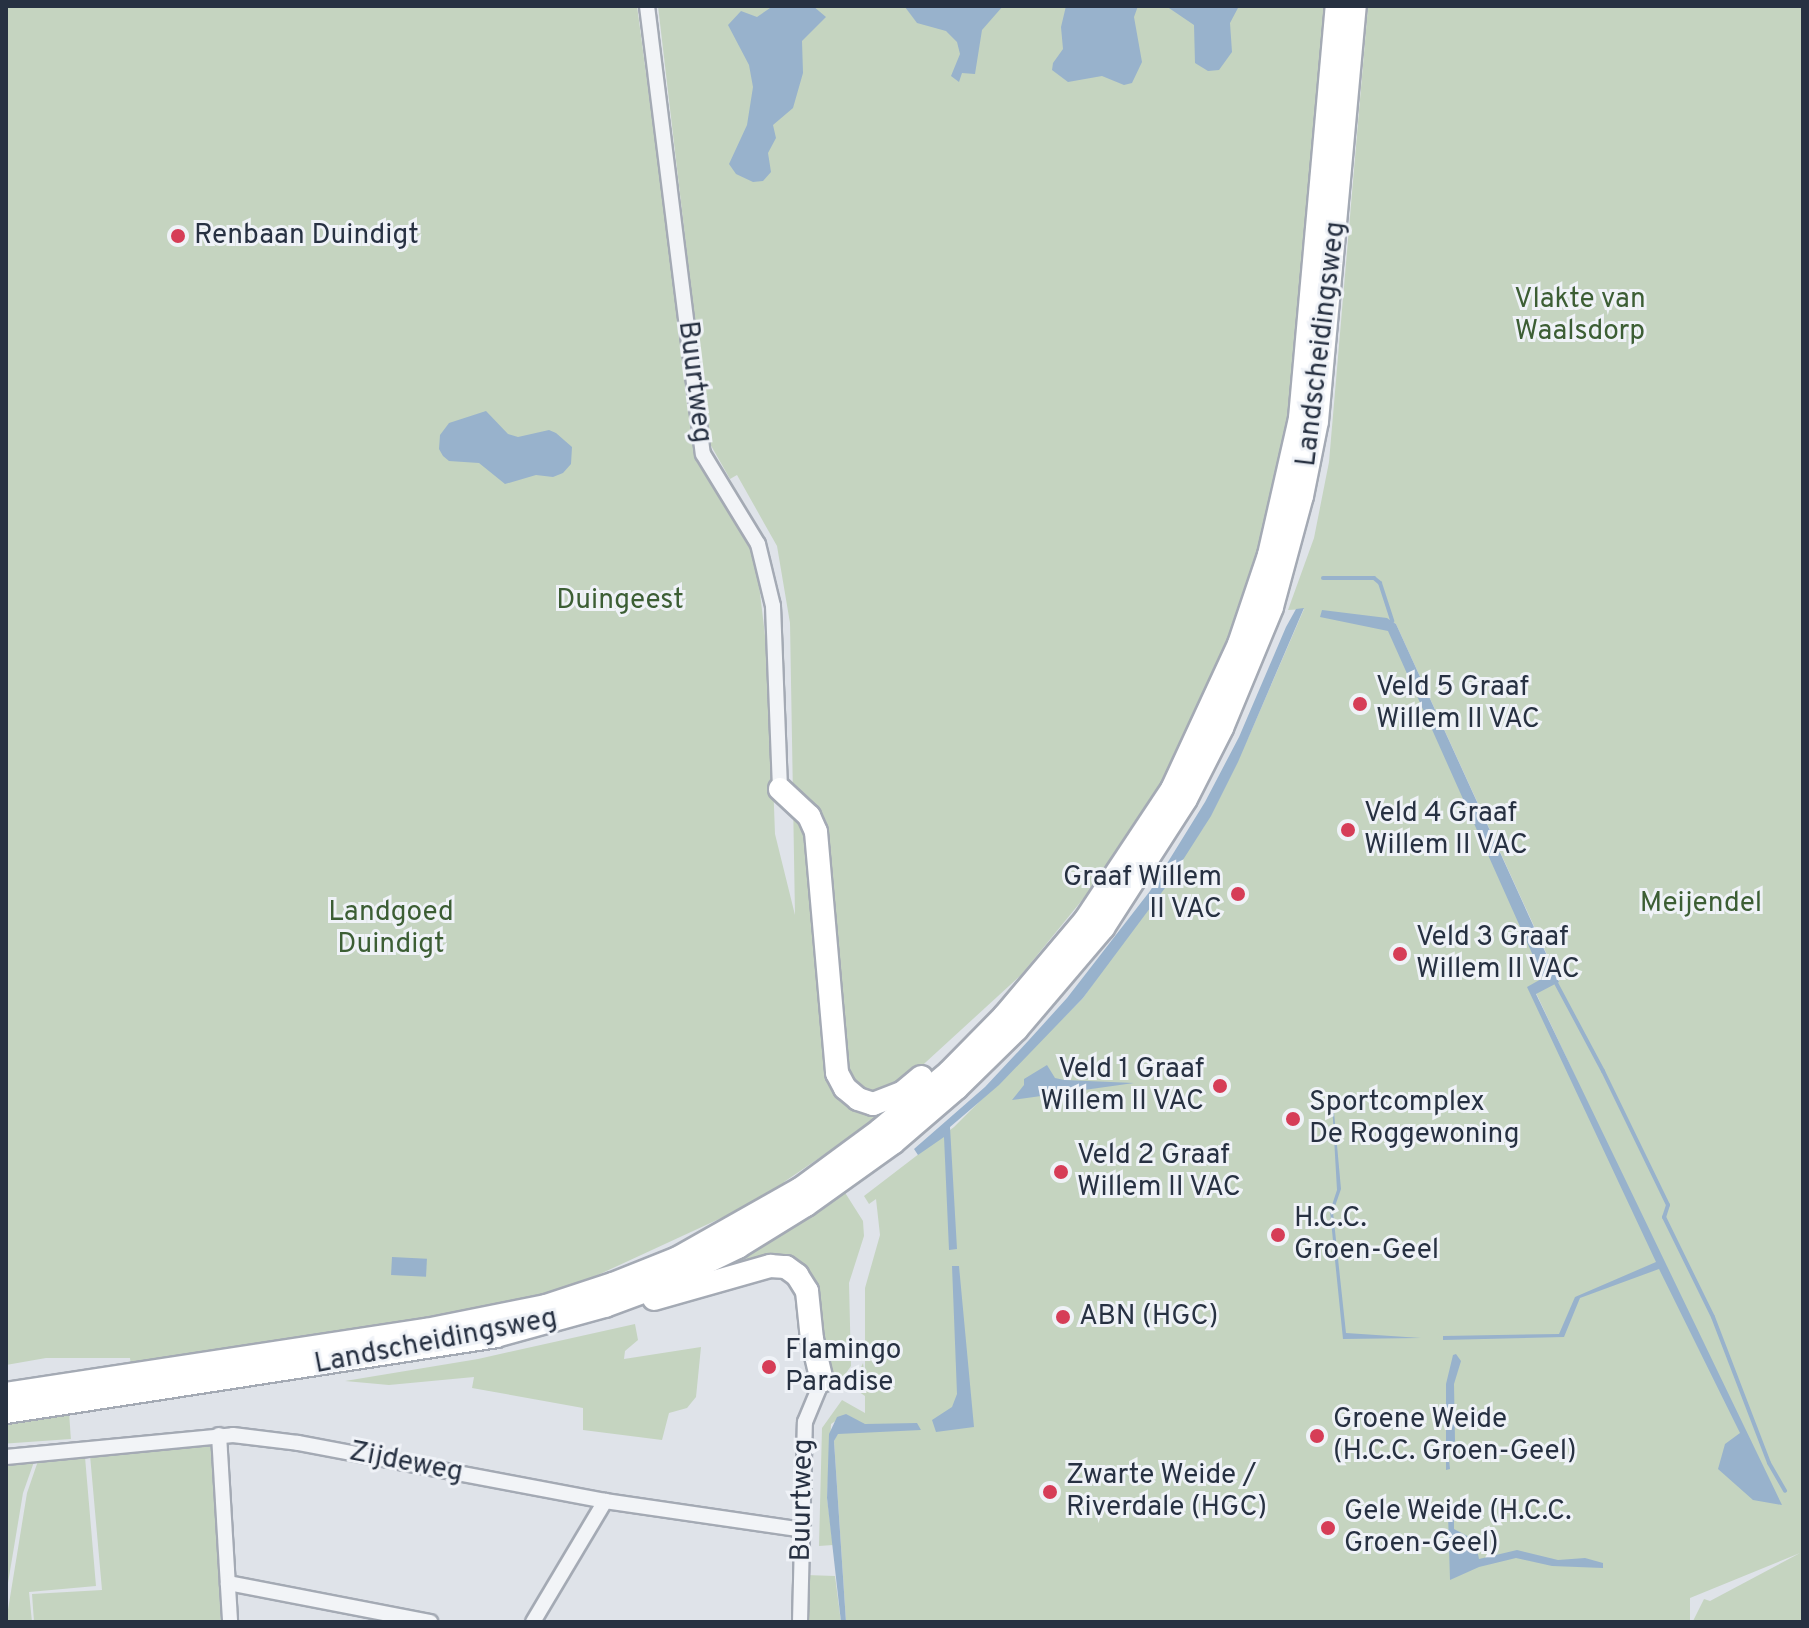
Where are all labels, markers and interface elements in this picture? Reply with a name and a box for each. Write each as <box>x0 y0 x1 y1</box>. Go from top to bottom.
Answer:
place label: Renbaan Duindigt <box>194 219 419 253</box>
street label: Landscheidingsweg <box>1290 220 1354 468</box>
marker: Renbaan Duindigt <box>169 227 187 245</box>
park label: Vlakte van Waalsdorp <box>1514 283 1646 349</box>
street label: Buurtweg <box>670 319 718 445</box>
park label: Duingeest <box>556 584 684 618</box>
place label: Veld 5 Graaf Willem II VAC <box>1376 671 1541 737</box>
marker: Veld 5 Graaf Willem II VAC <box>1351 695 1369 713</box>
place label: Veld 4 Graaf Willem II VAC <box>1364 797 1529 863</box>
marker: Veld 4 Graaf Willem II VAC <box>1339 821 1357 839</box>
place label: Graaf Willem II VAC <box>1063 861 1222 927</box>
marker: Graaf Willem II VAC <box>1229 885 1247 903</box>
park label: Meijendel <box>1640 887 1762 921</box>
park label: Landgoed Duindigt <box>328 896 454 962</box>
place label: Veld 3 Graaf Willem II VAC <box>1416 921 1581 987</box>
marker: Veld 3 Graaf Willem II VAC <box>1391 945 1409 963</box>
place label: Veld 1 Graaf Willem II VAC <box>1039 1053 1204 1119</box>
marker: Veld 1 Graaf Willem II VAC <box>1211 1077 1229 1095</box>
place label: Sportcomplex De Roggewoning <box>1309 1086 1520 1152</box>
marker: Sportcomplex De Roggewoning <box>1284 1110 1302 1128</box>
place label: Veld 2 Graaf Willem II VAC <box>1077 1139 1242 1205</box>
marker: Veld 2 Graaf Willem II VAC <box>1052 1163 1070 1181</box>
place label: H.C.C. Groen-Geel <box>1294 1202 1439 1268</box>
marker: H.C.C. Groen-Geel <box>1269 1226 1287 1244</box>
place label: ABN (HGC) <box>1079 1300 1218 1334</box>
street label: Landscheidingsweg <box>312 1302 560 1382</box>
marker: ABN (HGC) <box>1054 1308 1072 1326</box>
place label: Flamingo Paradise <box>785 1334 901 1400</box>
marker: Flamingo Paradise <box>760 1358 778 1376</box>
place label: Groene Weide (H.C.C. Groen-Geel) <box>1333 1403 1577 1469</box>
marker: Groene Weide (H.C.C. Groen-Geel) <box>1308 1427 1326 1445</box>
street label: Zijdeweg <box>346 1436 466 1490</box>
street label: Buurtweg <box>785 1438 821 1562</box>
place label: Zwarte Weide / Riverdale (HGC) <box>1066 1459 1267 1525</box>
marker: Zwarte Weide / Riverdale (HGC) <box>1041 1483 1059 1501</box>
place label: Gele Weide (H.C.C. Groen-Geel) <box>1344 1495 1572 1561</box>
marker: Gele Weide (H.C.C. Groen-Geel) <box>1319 1519 1337 1537</box>

